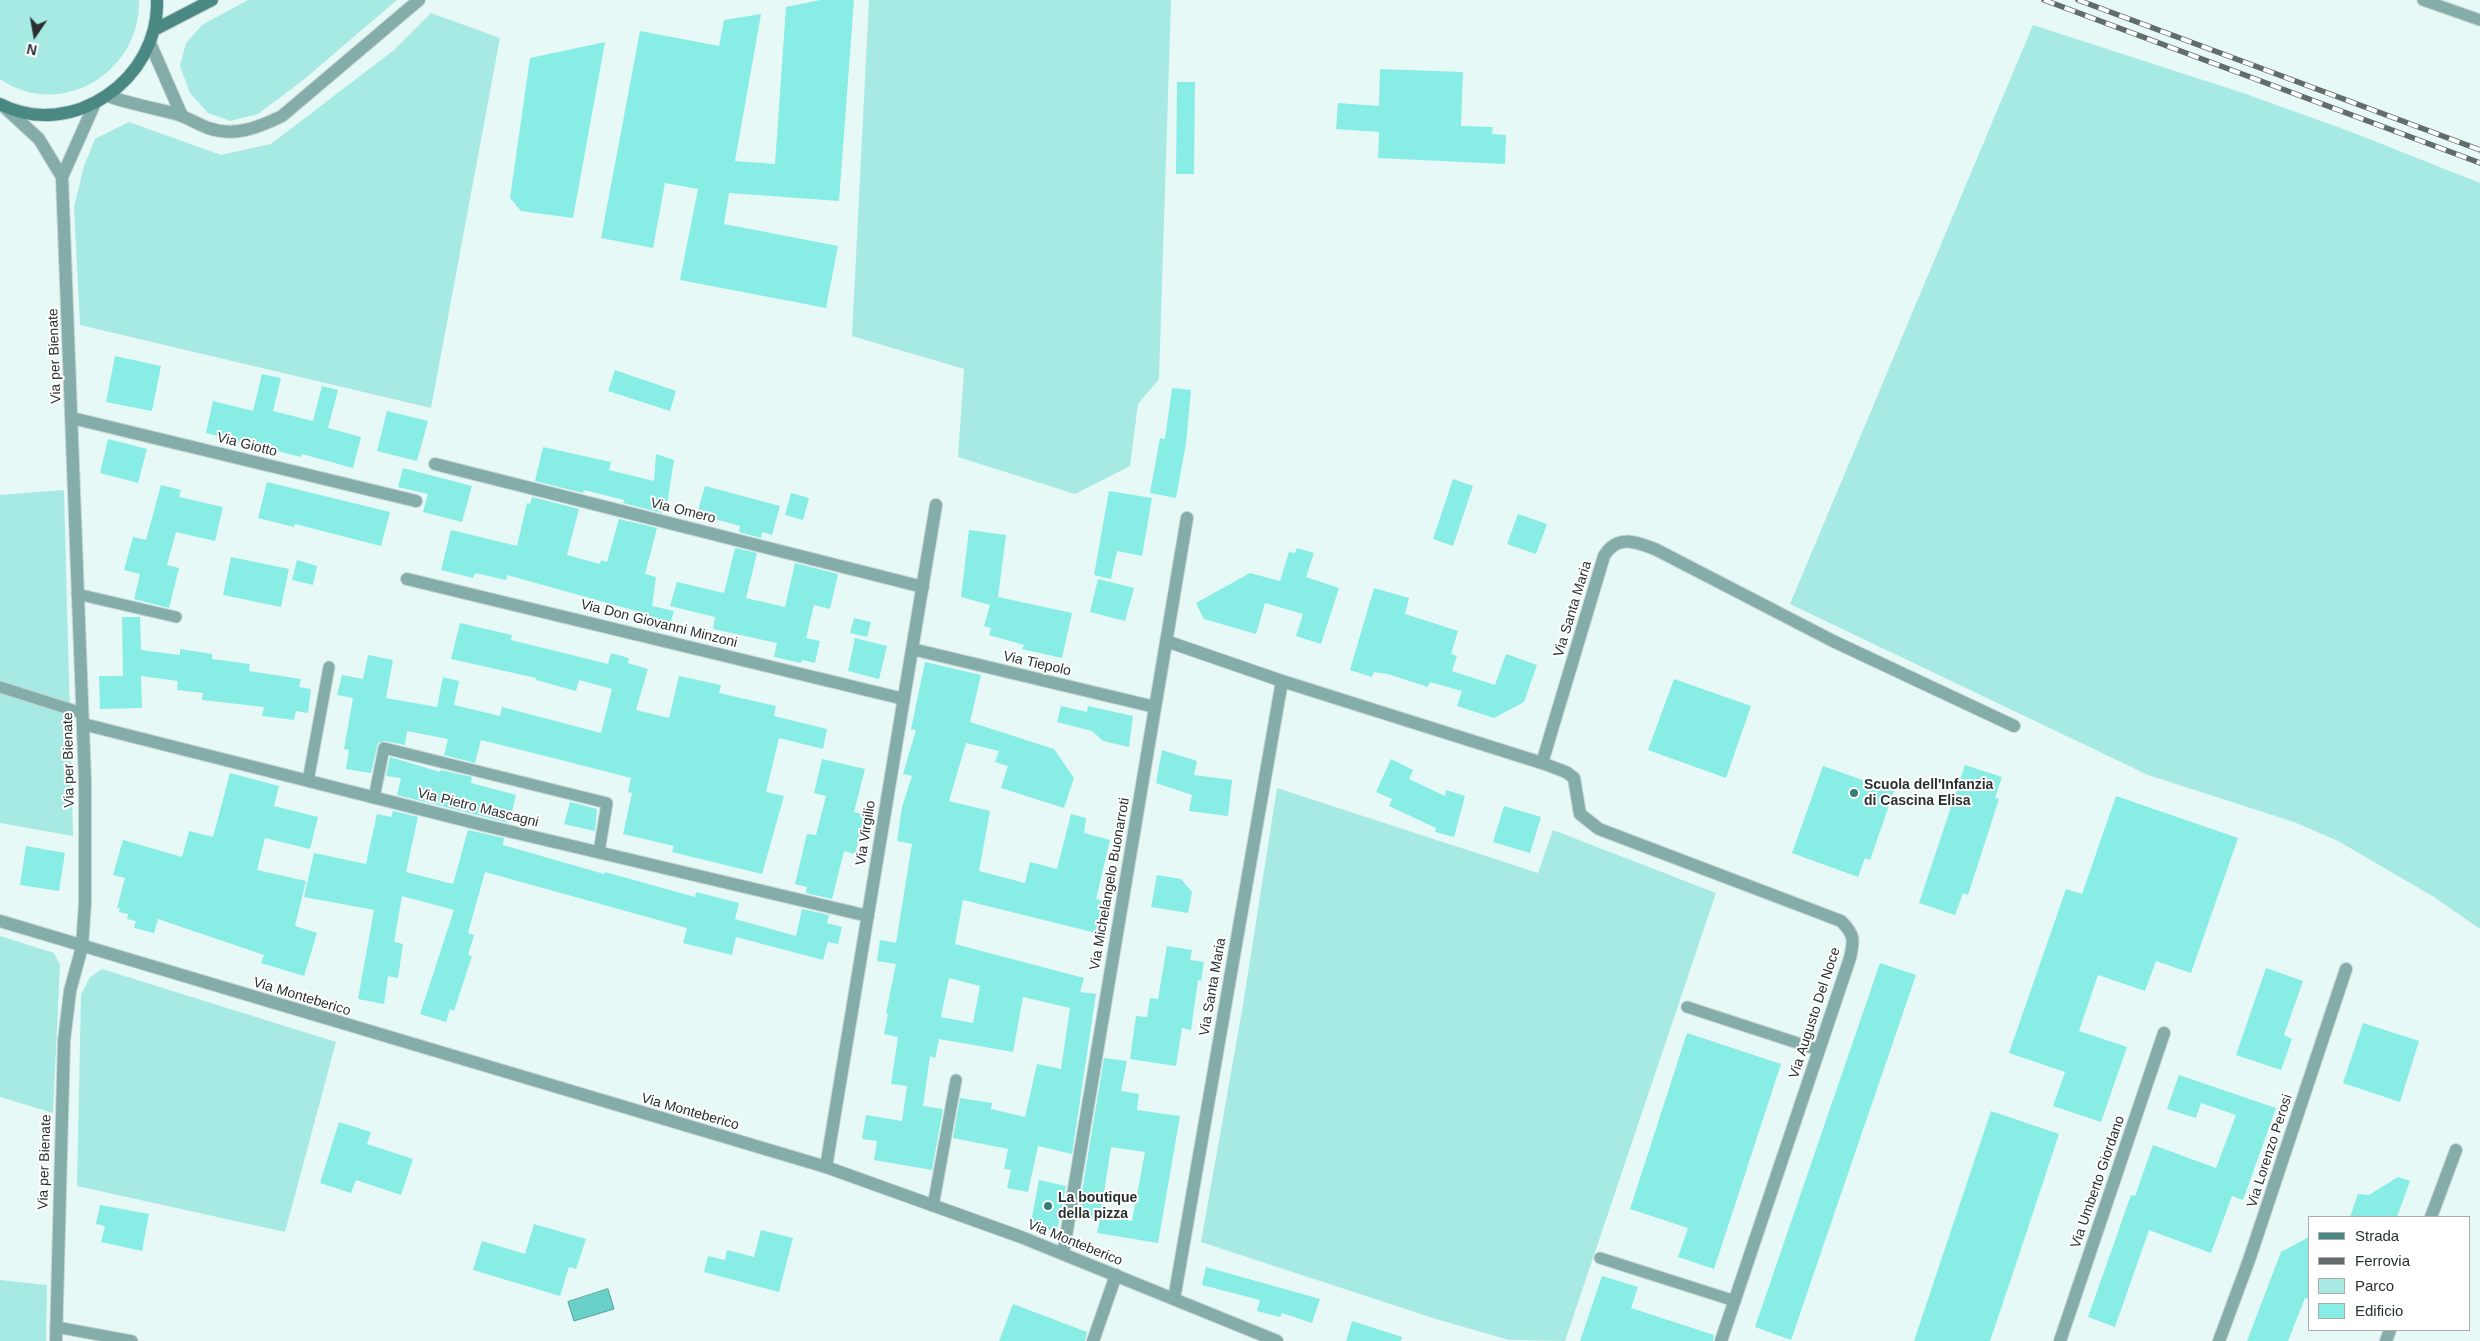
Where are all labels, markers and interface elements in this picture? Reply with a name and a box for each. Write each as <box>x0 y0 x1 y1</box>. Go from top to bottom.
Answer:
north arrow <box>10 10 60 60</box>
text: N <box>25 41 38 59</box>
street label: Via per Bienate <box>45 308 65 404</box>
street label: Via Giotto <box>215 429 279 461</box>
street label: Via Omero <box>649 495 717 527</box>
street label: Via Santa Maria <box>1550 559 1596 659</box>
street label: Via Don Giovanni Minzoni <box>579 596 739 652</box>
street label: Via Tiepolo <box>1001 648 1073 680</box>
street label: Via per Bienate <box>60 712 78 808</box>
place label: Scuola dell'Infanzia di Cascina Elisa <box>1864 777 1993 810</box>
street label: Via Pietro Mascagni <box>416 785 540 831</box>
marker: Scuola dell'Infanzia di Cascina Elisa <box>1848 787 1860 799</box>
street label: Via Michelangelo Buonarroti <box>1087 796 1133 972</box>
street label: Via Virgilio <box>853 799 879 867</box>
street label: Via Santa Maria <box>1196 937 1230 1037</box>
street label: Via Augusto Del Noce <box>1786 945 1844 1081</box>
street label: Via Monteberico <box>251 974 353 1020</box>
street label: Via Monteberico <box>639 1090 741 1134</box>
street label: Via Lorenzo Perosi <box>2244 1092 2296 1210</box>
street label: Via per Bienate <box>35 1114 55 1210</box>
street label: Via Umberto Giordano <box>2067 1114 2129 1250</box>
place label: La boutique della pizza <box>1058 1190 1137 1222</box>
marker: La boutique della pizza <box>1042 1200 1054 1212</box>
street label: Via Monteberico <box>1025 1216 1125 1270</box>
legend <box>2308 1216 2470 1331</box>
text: Strada <box>2355 1227 2399 1244</box>
text: Ferrovia <box>2355 1252 2410 1269</box>
text: Parco <box>2355 1277 2394 1294</box>
text: Edificio <box>2355 1302 2403 1319</box>

